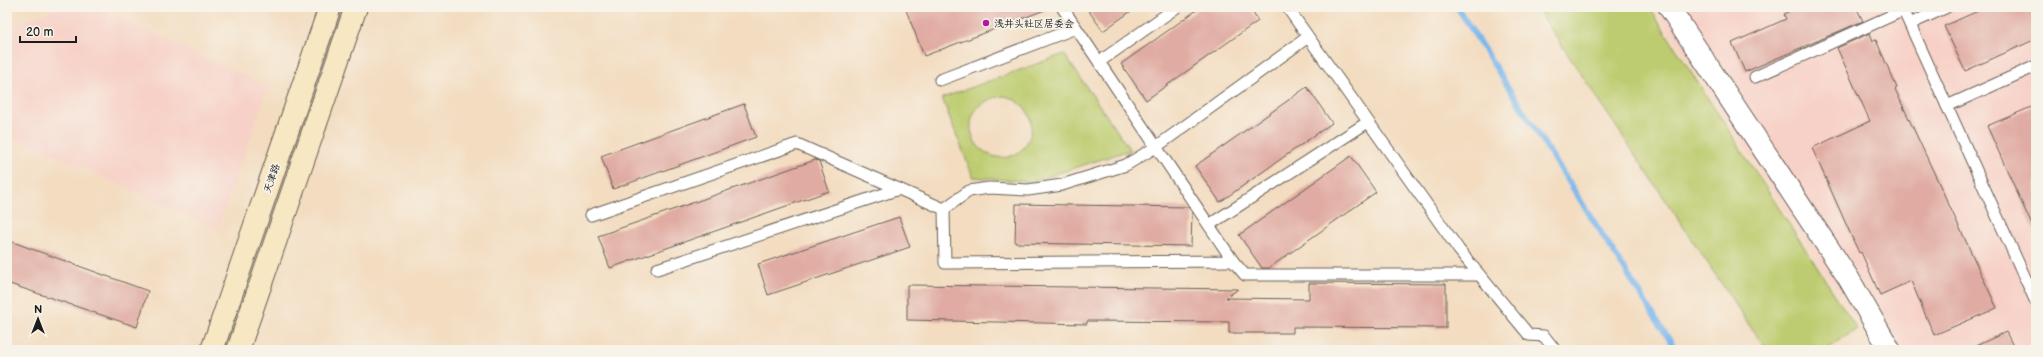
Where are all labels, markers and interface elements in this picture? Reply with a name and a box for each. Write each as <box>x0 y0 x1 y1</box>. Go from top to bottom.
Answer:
scale bar <box>20 18 76 44</box>
marker: 浅井头社区居委会 <box>981 18 991 28</box>
place label: 浅井头社区居委会 <box>994 18 1074 30</box>
text: 20 m <box>26 25 53 40</box>
street label: 天津路 <box>261 162 283 194</box>
north arrow <box>18 299 58 339</box>
text: N <box>34 303 42 316</box>

